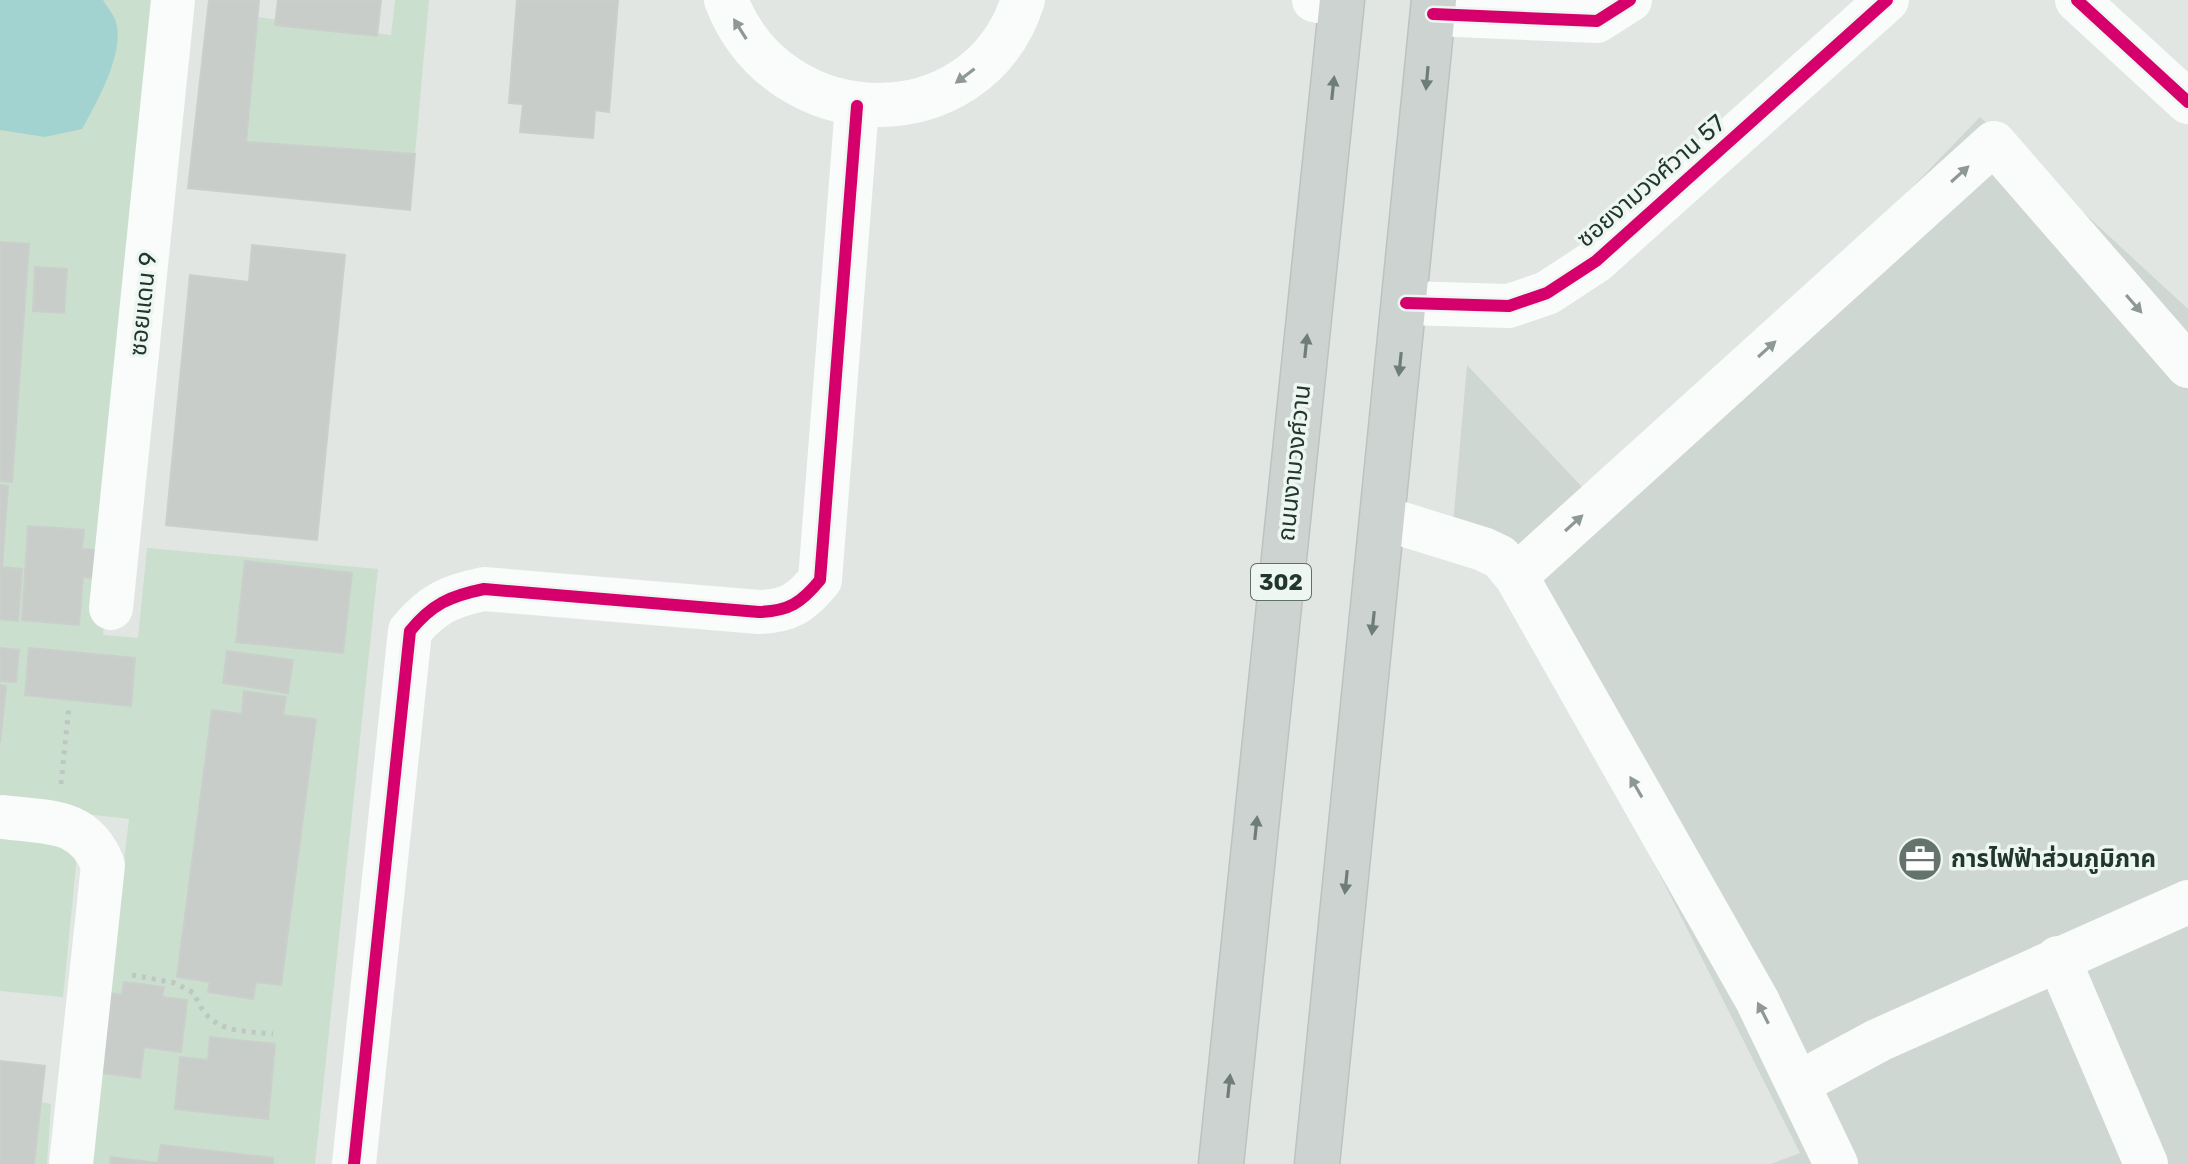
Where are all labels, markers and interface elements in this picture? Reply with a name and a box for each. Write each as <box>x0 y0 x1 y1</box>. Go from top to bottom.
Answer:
one-way arrow <box>733 18 747 40</box>
one-way arrow <box>1420 66 1433 91</box>
one-way arrow <box>955 68 975 84</box>
one-way arrow <box>1326 75 1339 100</box>
street label: ซอยงามวงศ์วาน 57 <box>1571 109 1731 253</box>
one-way arrow <box>1950 166 1969 184</box>
street label: ซอยแดน 9 <box>124 251 162 357</box>
one-way arrow <box>2125 294 2142 314</box>
one-way arrow <box>1299 333 1312 358</box>
one-way arrow <box>1757 340 1776 358</box>
one-way arrow <box>1393 352 1406 377</box>
street label: ถนนงามวงศ์วาน <box>1272 383 1316 543</box>
one-way arrow <box>1565 515 1584 533</box>
road number: 302 <box>1251 564 1311 600</box>
one-way arrow <box>1366 611 1379 636</box>
one-way arrow <box>1629 776 1643 798</box>
one-way arrow <box>1249 815 1262 840</box>
office icon: การไฟฟ้าส่วนภูมิภาค <box>1896 835 1944 883</box>
place label: การไฟฟ้าส่วนภูมิภาค <box>1951 845 2156 874</box>
one-way arrow <box>1340 870 1353 895</box>
one-way arrow <box>1757 1002 1770 1025</box>
one-way arrow <box>1223 1073 1236 1098</box>

